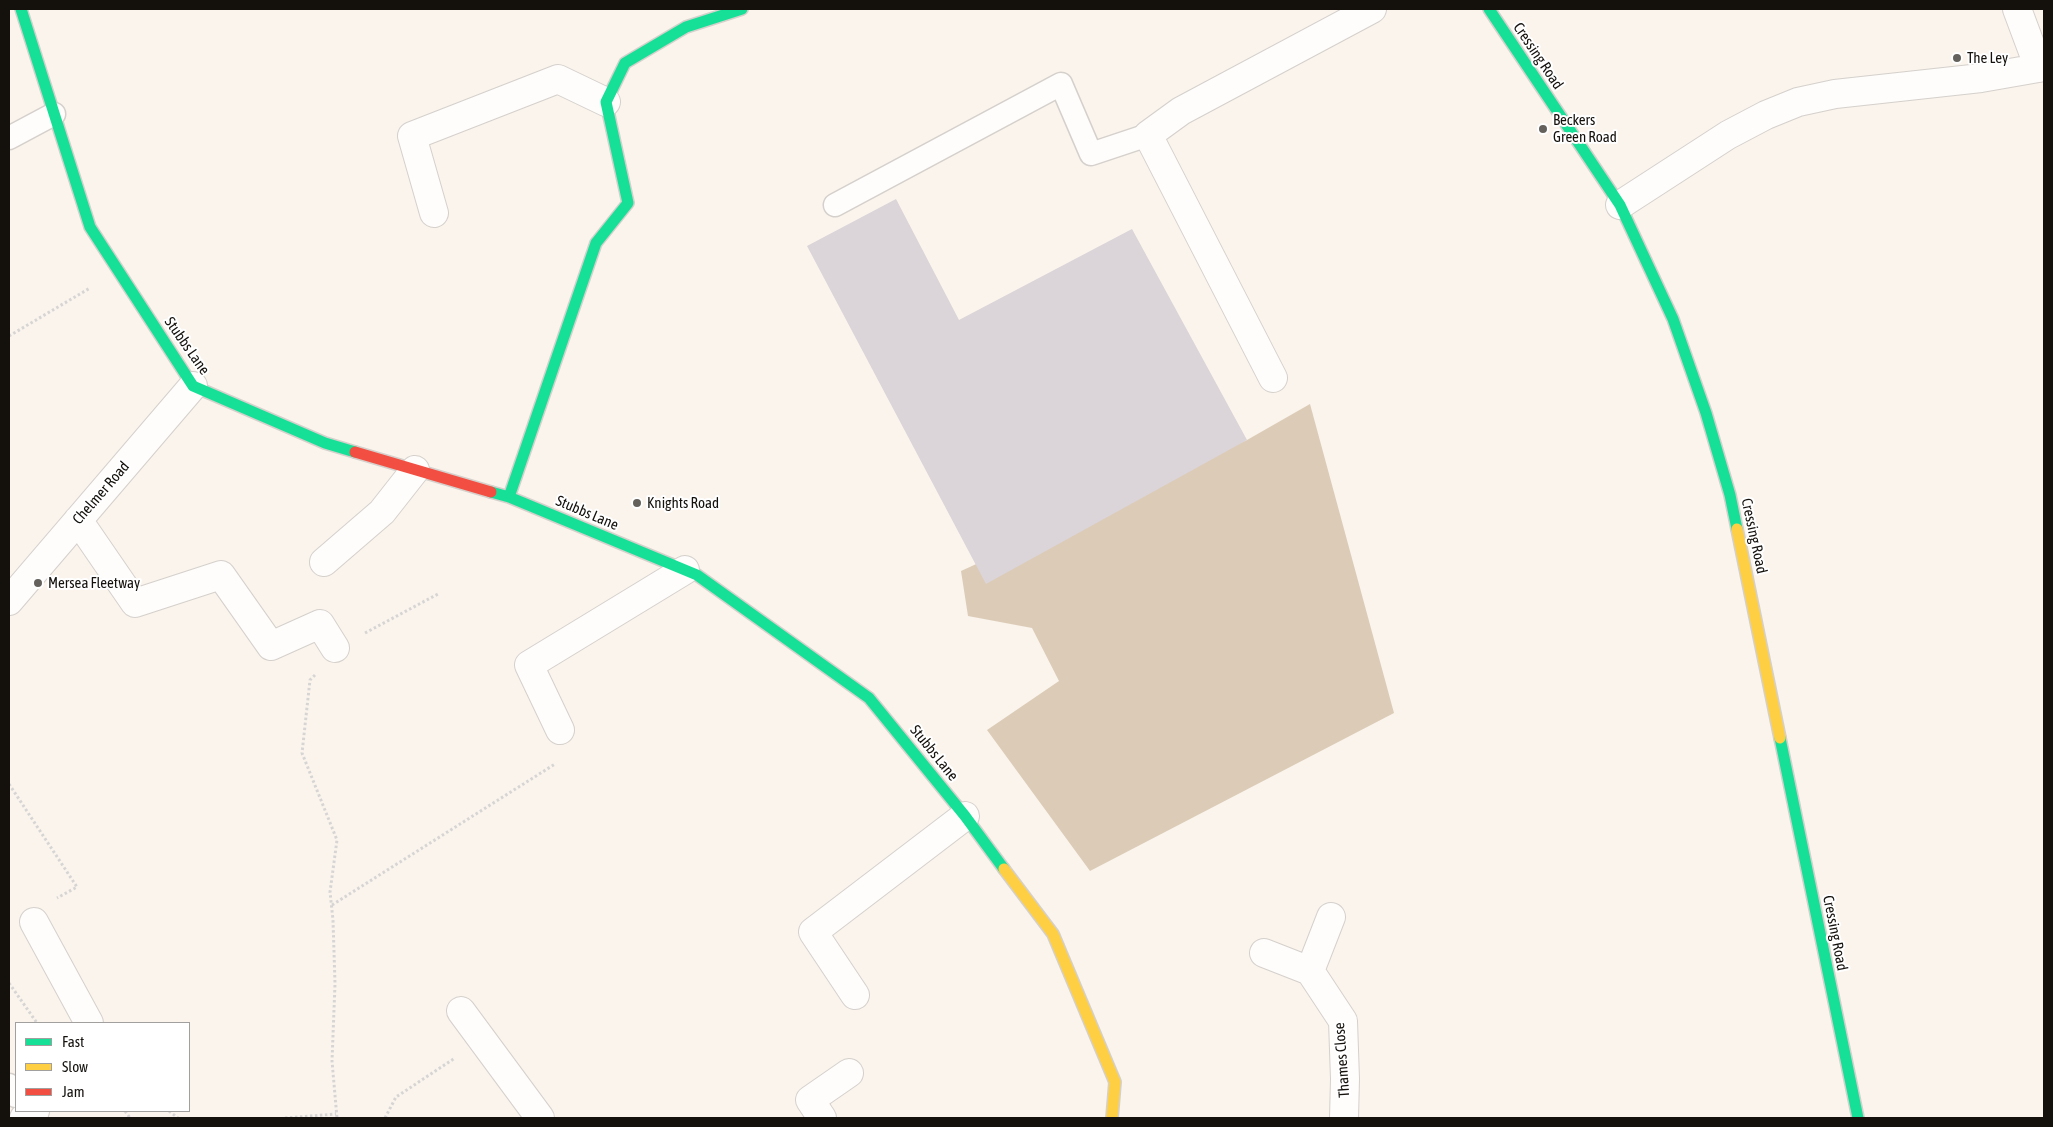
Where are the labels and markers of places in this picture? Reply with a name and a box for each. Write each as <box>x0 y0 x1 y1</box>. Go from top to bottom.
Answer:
place label: The Ley <box>1967 49 2008 67</box>
marker: The Ley <box>1951 52 1963 64</box>
place label: Beckers Green Road <box>1553 111 1617 146</box>
marker: Beckers Green Road <box>1537 123 1549 135</box>
place label: Knights Road <box>647 494 719 512</box>
marker: Knights Road <box>631 497 643 509</box>
place label: Mersea Fleetway <box>48 574 140 592</box>
marker: Mersea Fleetway <box>32 577 44 589</box>

